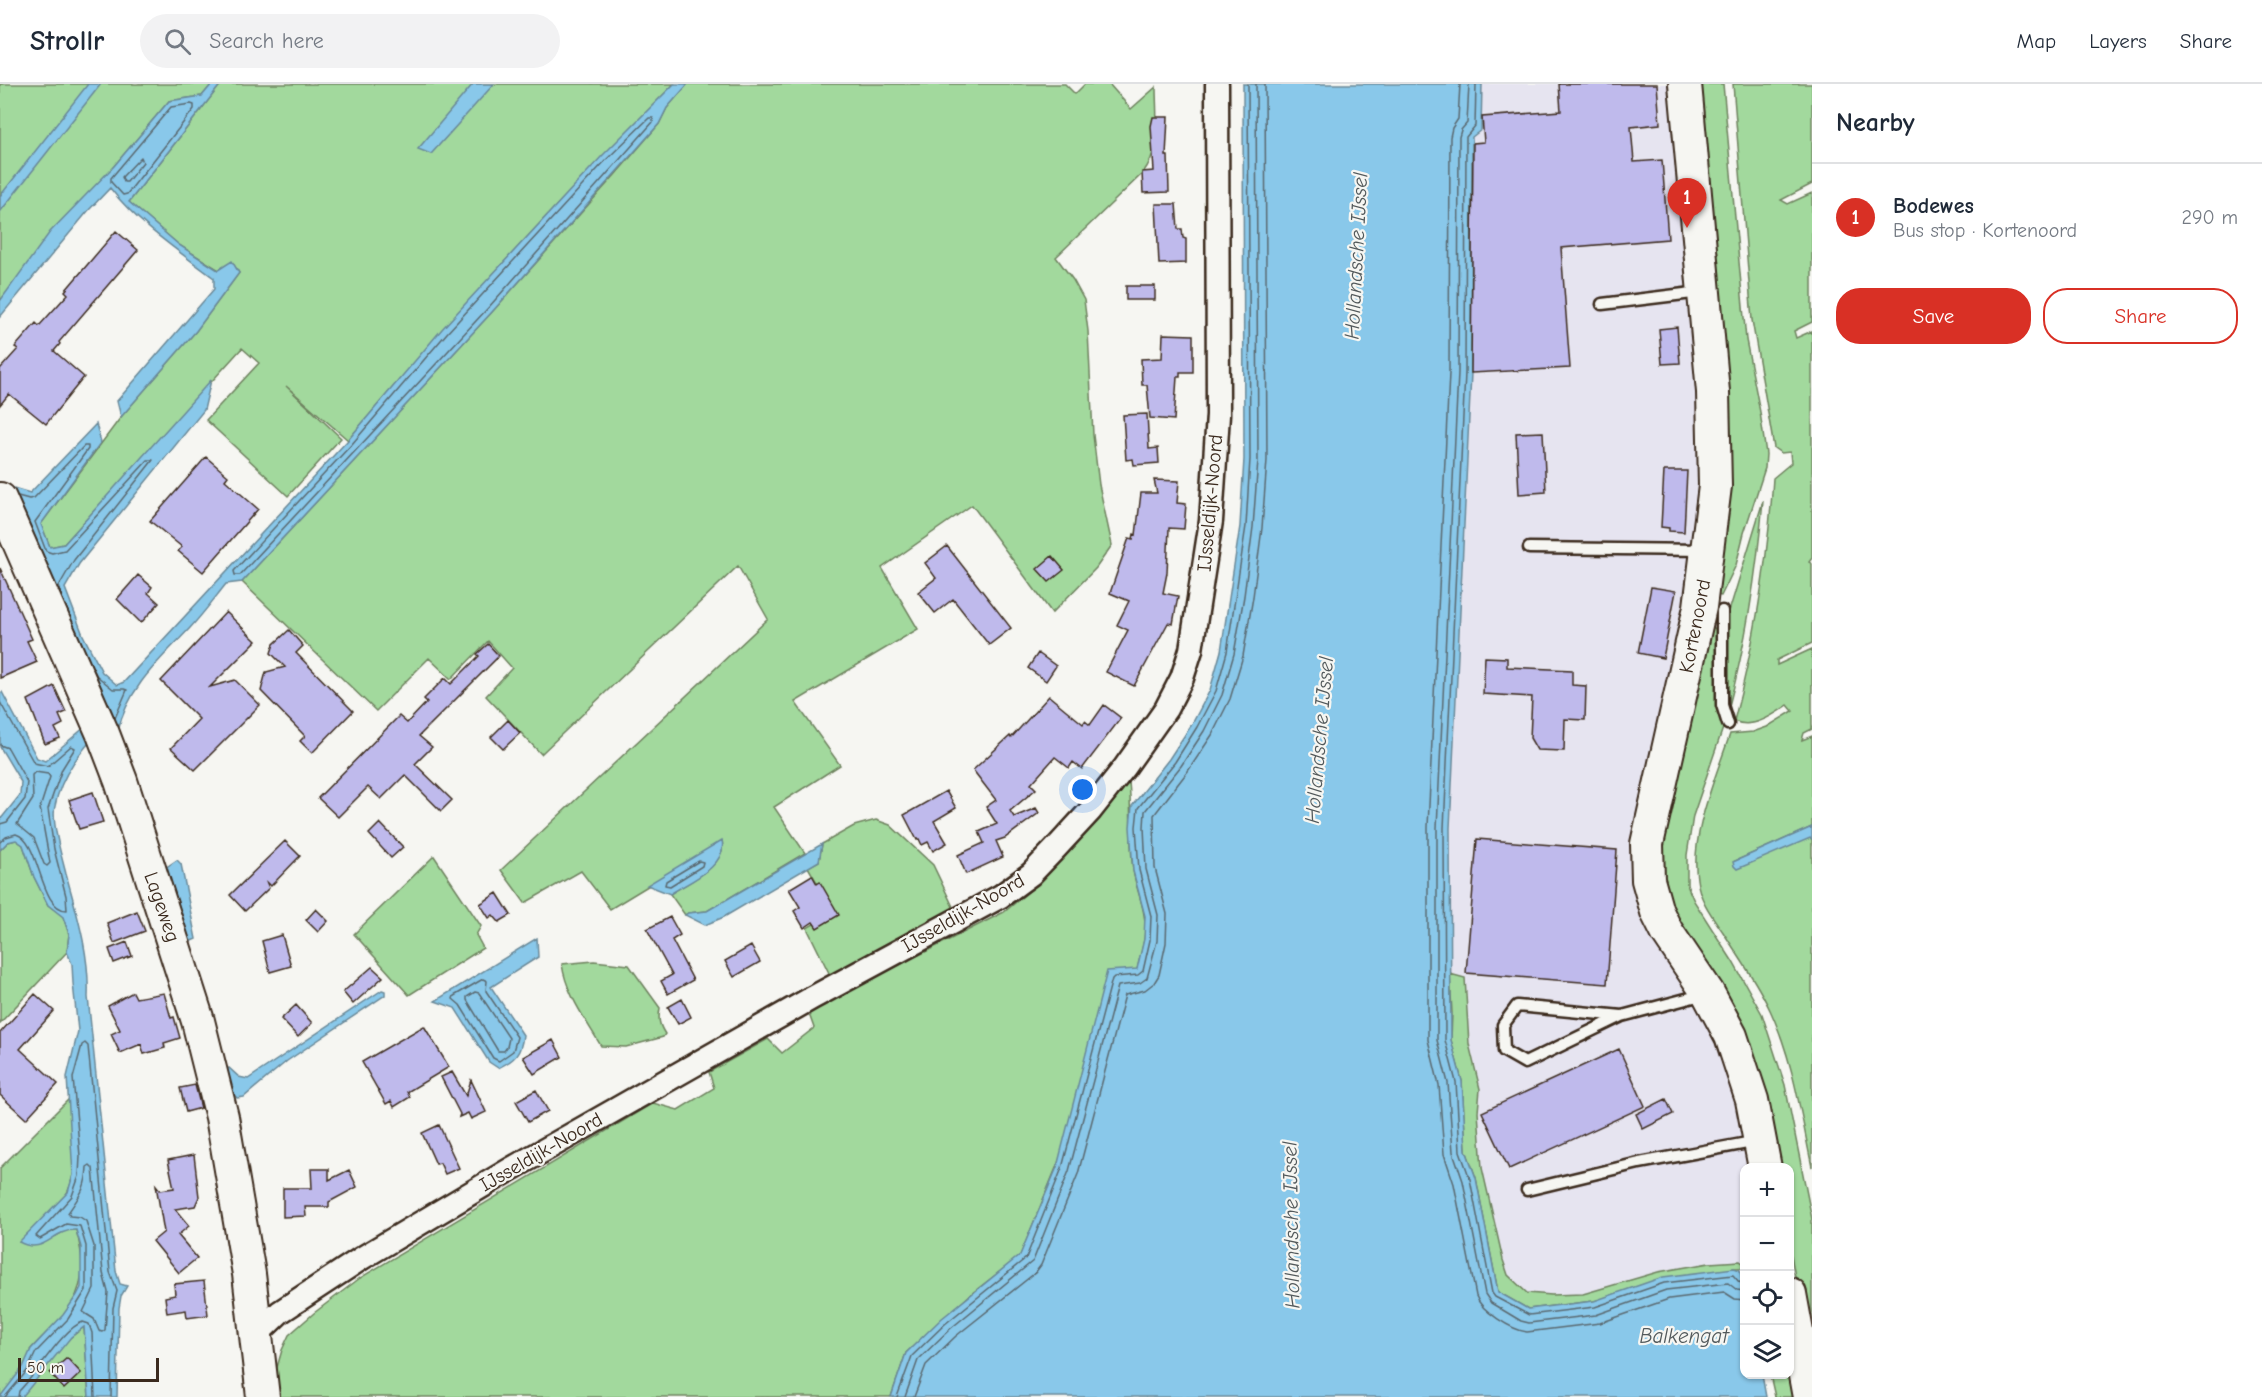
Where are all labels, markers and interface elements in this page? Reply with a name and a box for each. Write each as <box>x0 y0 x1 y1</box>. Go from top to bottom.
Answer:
search box <box>140 14 560 68</box>
text: Strollr <box>30 25 104 57</box>
icon: search <box>161 25 194 58</box>
text: Search here <box>209 28 324 54</box>
text: Map <box>2017 29 2056 53</box>
text: Layers <box>2089 29 2147 53</box>
text: Share <box>2180 29 2232 53</box>
text: Nearby <box>1836 108 1915 138</box>
water label: Hollandsche IJssel <box>1340 171 1372 340</box>
pin: 1 <box>1668 178 1706 228</box>
text: Bodewes <box>1893 193 1974 219</box>
text: 1 <box>1852 206 1859 229</box>
text: 290 m <box>2182 206 2238 229</box>
text: Bus stop · Kortenoord <box>1893 219 2077 242</box>
button: Save <box>1836 288 2031 344</box>
button: Share <box>2043 288 2238 344</box>
street label: IJsseldijk-Noord <box>1193 433 1227 573</box>
street label: Kortenoord <box>1675 577 1715 675</box>
water label: Hollandsche IJssel <box>1300 655 1338 824</box>
your location <box>1068 775 1097 804</box>
street label: Lageweg <box>139 869 185 945</box>
street label: IJsseldijk-Noord <box>898 869 1028 957</box>
street label: IJsseldijk-Noord <box>476 1108 606 1196</box>
water label: Hollandsche IJssel <box>1278 1141 1304 1309</box>
map controls <box>1740 1163 1794 1379</box>
button: + <box>1740 1163 1794 1217</box>
button: − <box>1740 1217 1794 1271</box>
button: locate <box>1740 1271 1794 1325</box>
water label: Balkengat <box>1639 1324 1730 1348</box>
button: layers <box>1740 1325 1794 1379</box>
scale bar <box>18 1355 159 1382</box>
text: 50 m <box>27 1359 64 1377</box>

